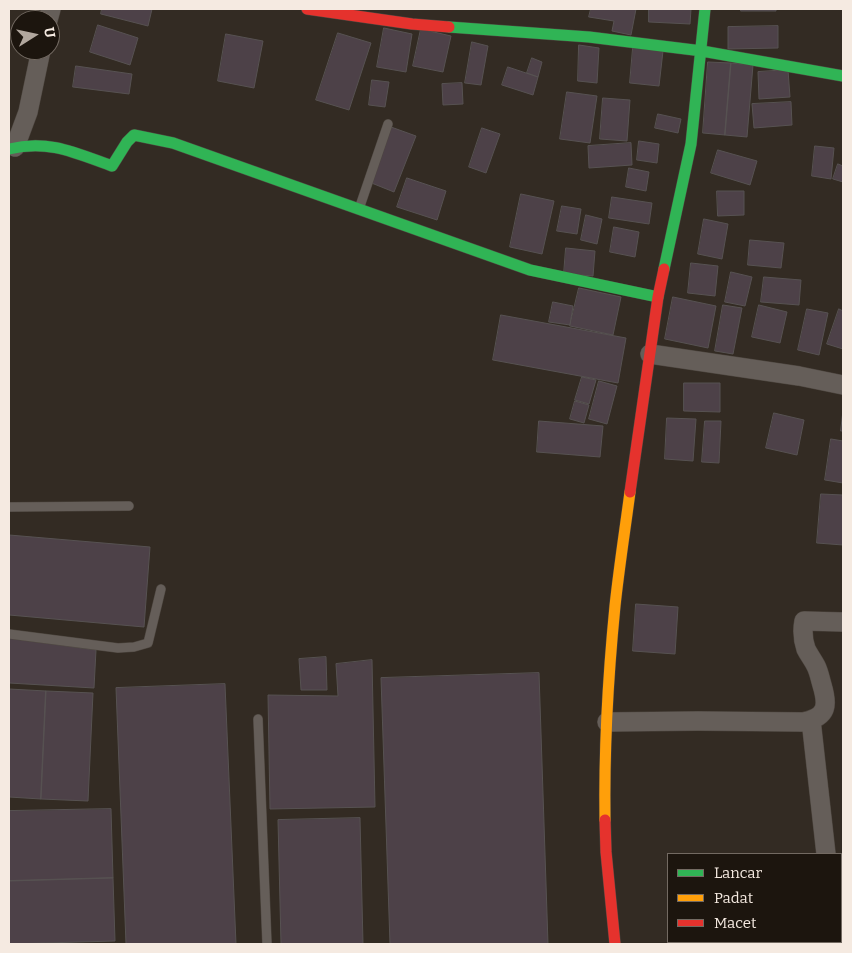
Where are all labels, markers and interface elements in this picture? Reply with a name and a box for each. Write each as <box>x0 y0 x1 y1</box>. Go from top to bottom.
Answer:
north arrow <box>10 10 60 60</box>
text: U <box>40 26 59 39</box>
legend <box>667 853 842 943</box>
text: Lancar <box>714 864 762 882</box>
text: Padat <box>714 889 753 907</box>
text: Macet <box>714 914 756 932</box>

